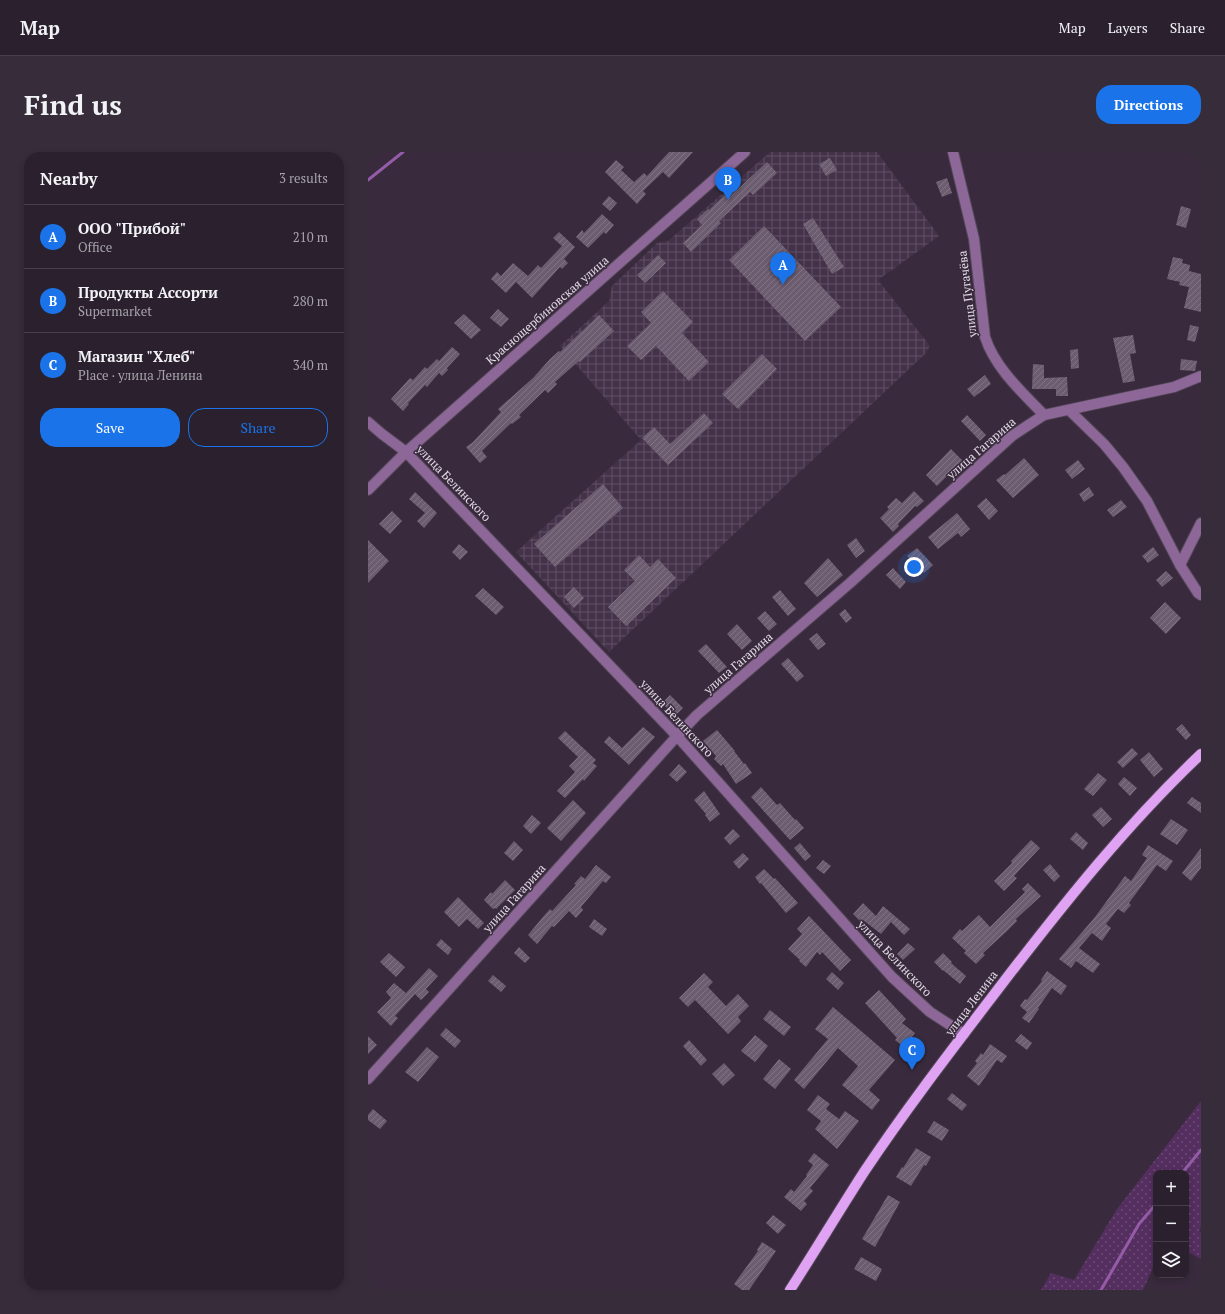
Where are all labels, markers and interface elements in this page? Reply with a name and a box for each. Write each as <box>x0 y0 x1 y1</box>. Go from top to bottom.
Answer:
text: Map <box>20 15 60 40</box>
text: Map <box>1059 18 1086 37</box>
text: Layers <box>1108 18 1148 37</box>
text: Share <box>1170 18 1205 37</box>
button: Directions <box>1096 85 1201 124</box>
text: Find us <box>24 86 122 123</box>
text: Nearby <box>40 167 98 190</box>
pin: B <box>715 167 741 200</box>
text: 3 results <box>279 169 328 187</box>
text: ООО "Прибой" <box>78 218 186 238</box>
text: A <box>48 228 58 246</box>
text: 210 m <box>293 228 328 246</box>
text: Office <box>78 238 112 256</box>
street label: улица Пугачёва <box>954 250 980 339</box>
pin: A <box>770 252 796 285</box>
street label: Краснощербиновская улица <box>483 253 611 367</box>
text: Продукты Ассорти <box>78 282 218 302</box>
text: B <box>49 292 57 310</box>
text: 280 m <box>293 292 328 310</box>
text: Supermarket <box>78 302 152 320</box>
text: Магазин "Хлеб" <box>78 346 195 366</box>
text: C <box>49 356 57 374</box>
text: 340 m <box>293 356 328 374</box>
text: Place · улица Ленина <box>78 366 202 384</box>
button: Save <box>40 408 180 447</box>
button: Share <box>188 408 328 447</box>
street label: улица Гагарина <box>943 414 1019 483</box>
street label: улица Белинского <box>413 441 495 525</box>
your location <box>904 557 924 577</box>
street label: улица Гагарина <box>700 629 776 698</box>
street label: улица Белинского <box>637 675 717 760</box>
street label: улица Гагарина <box>479 861 549 936</box>
street label: улица Белинского <box>854 916 936 1000</box>
street label: улица Ленина <box>941 967 1000 1039</box>
pin: C <box>899 1037 925 1070</box>
map controls <box>1153 1170 1189 1278</box>
button: + <box>1153 1170 1189 1206</box>
button: − <box>1153 1206 1189 1242</box>
button: layers <box>1153 1242 1189 1278</box>

